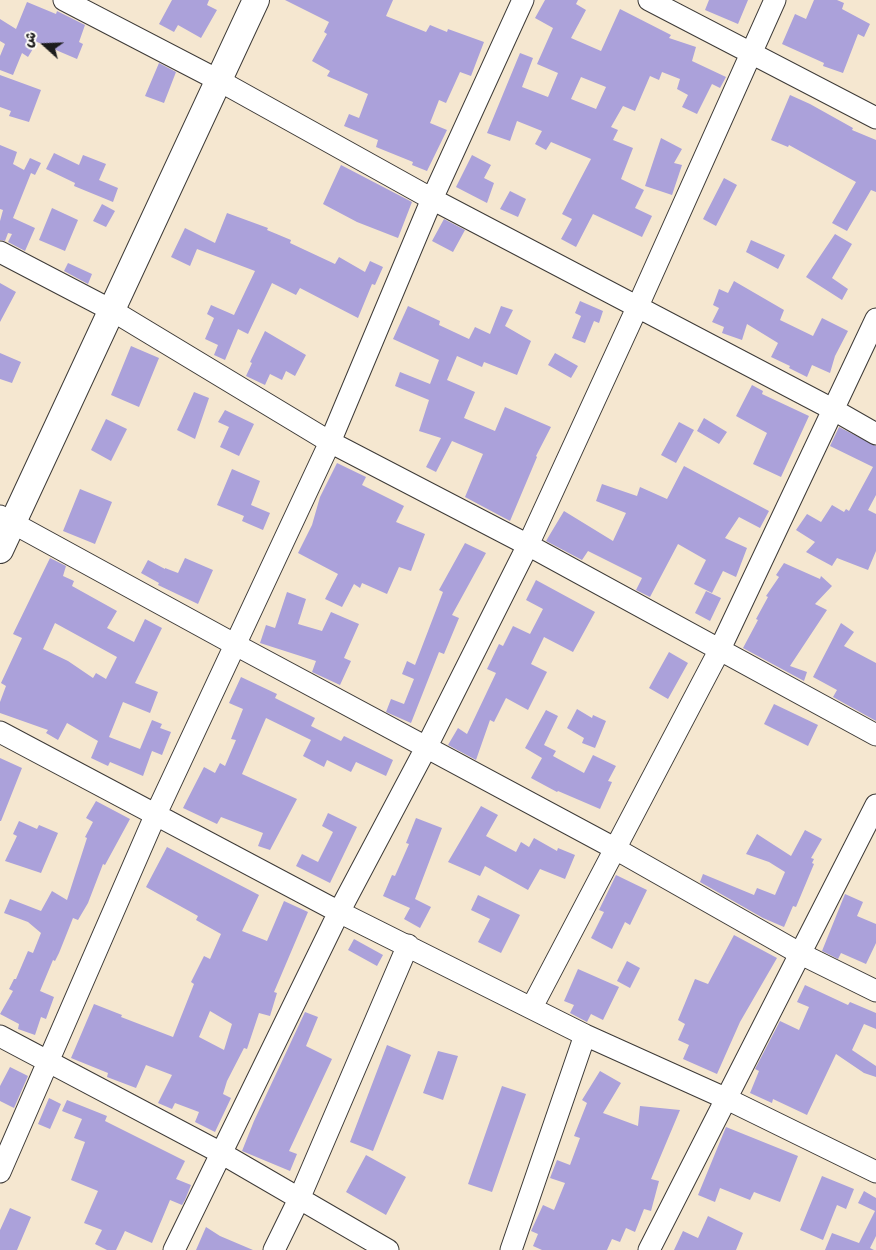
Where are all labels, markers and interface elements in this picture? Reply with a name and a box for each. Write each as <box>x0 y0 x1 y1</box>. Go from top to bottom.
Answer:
north arrow <box>20 20 70 70</box>
text: ش <box>19 29 43 51</box>

